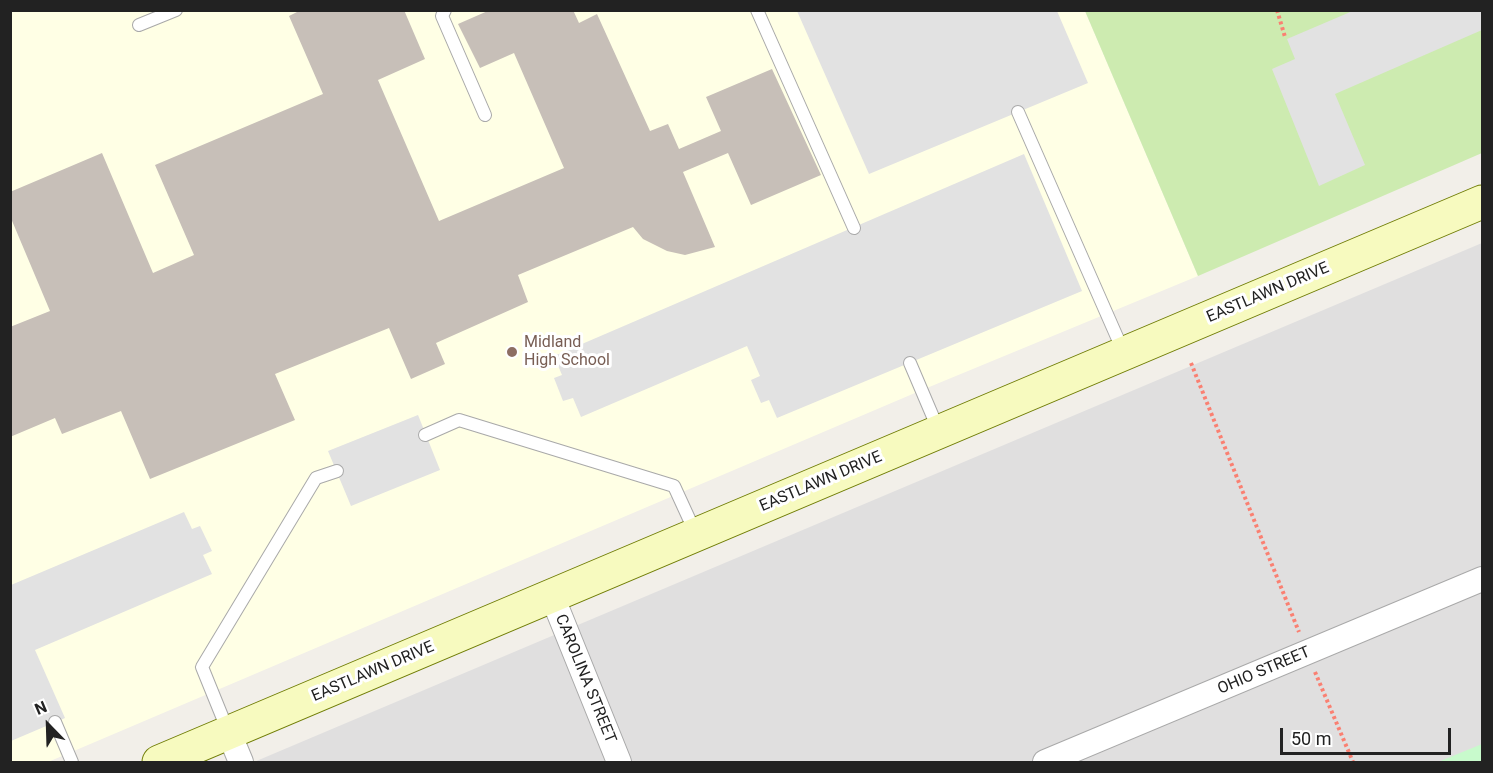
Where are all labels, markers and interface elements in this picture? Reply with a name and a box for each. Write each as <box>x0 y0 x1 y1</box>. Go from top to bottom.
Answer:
street label: EASTLAWN DRIVE <box>1204 259 1332 327</box>
place label: Midland High School <box>524 333 610 371</box>
marker: Midland High School <box>505 345 519 359</box>
street label: EASTLAWN DRIVE <box>757 448 885 516</box>
street label: CAROLINA STREET <box>550 612 620 746</box>
street label: EASTLAWN DRIVE <box>309 638 437 706</box>
street label: OHIO STREET <box>1215 643 1313 699</box>
north arrow <box>18 695 78 755</box>
text: N <box>32 697 50 719</box>
scale bar <box>1283 716 1454 754</box>
text: 50 m <box>1291 728 1331 749</box>

